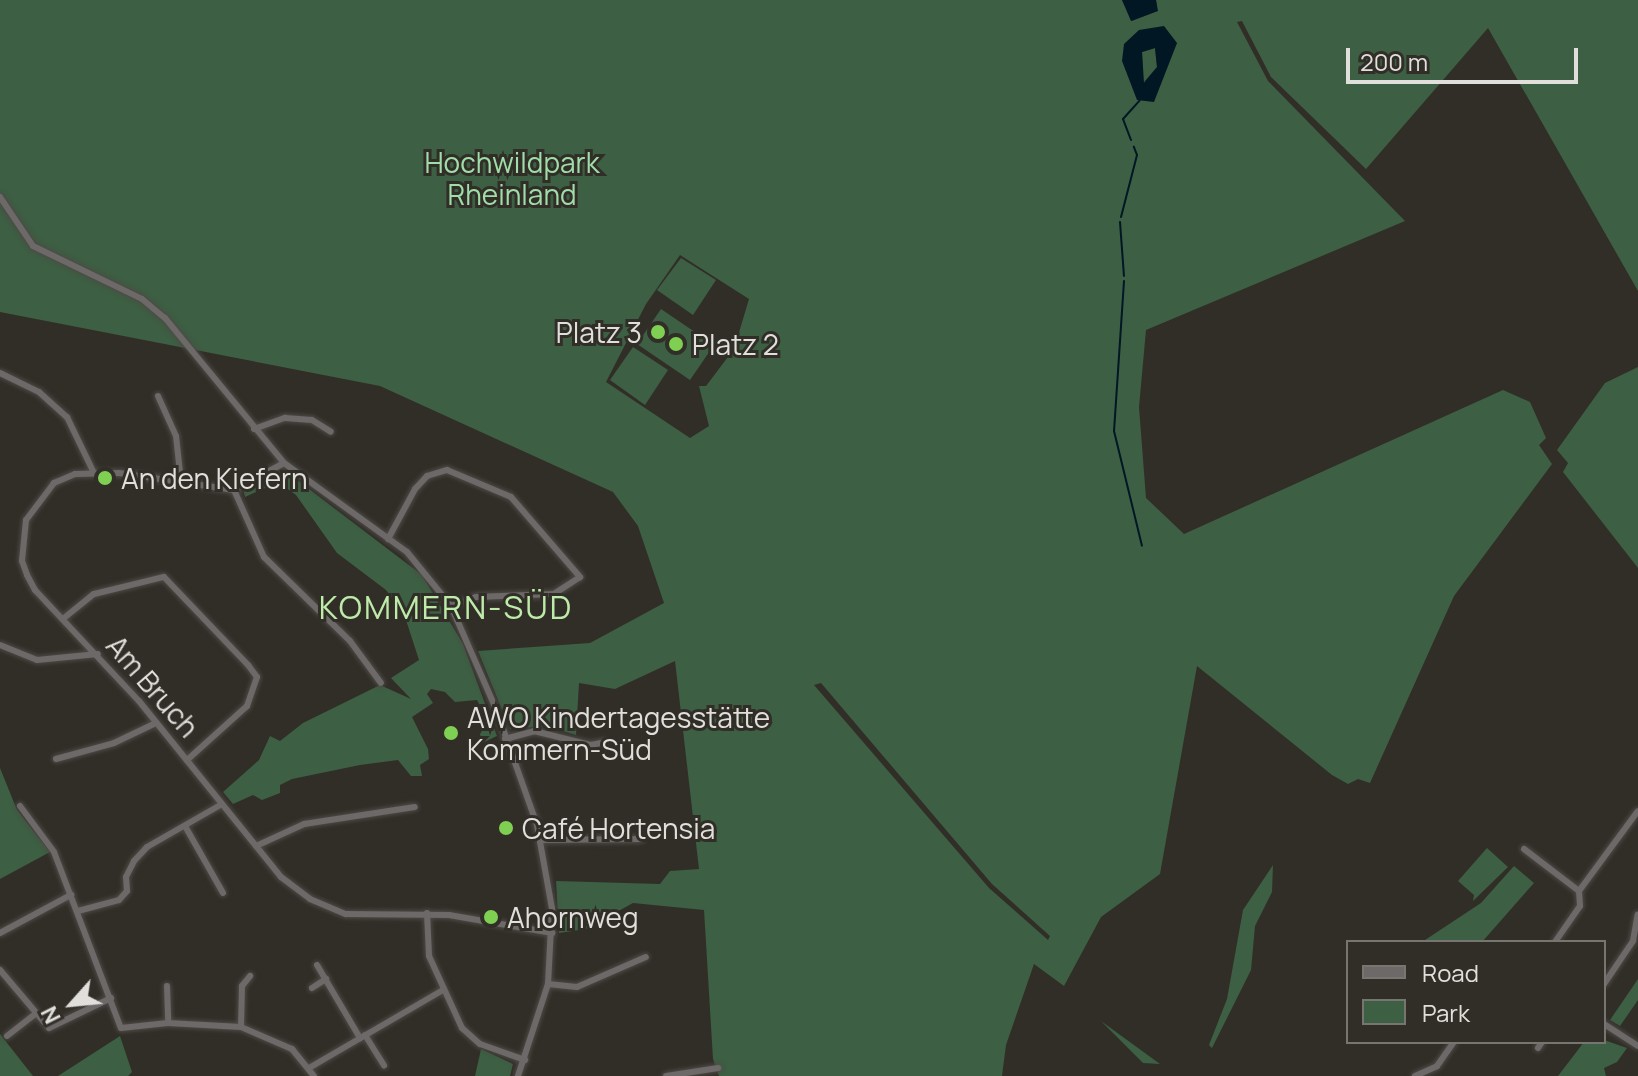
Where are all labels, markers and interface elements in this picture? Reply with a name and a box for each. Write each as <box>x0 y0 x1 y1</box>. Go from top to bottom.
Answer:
scale bar <box>1350 32 1582 82</box>
text: 200 m <box>1360 45 1428 78</box>
park label: Hochwildpark Rheinland <box>424 145 600 211</box>
place label: Platz 3 <box>556 315 642 349</box>
marker: Platz 3 <box>649 323 667 341</box>
place label: Platz 2 <box>692 327 779 361</box>
marker: Platz 2 <box>667 335 685 353</box>
place label: An den Kiefern <box>121 461 308 495</box>
marker: An den Kiefern <box>96 469 114 487</box>
district label: KOMMERN-SÜD <box>319 588 573 626</box>
street label: Am Bruch <box>100 629 206 743</box>
place label: AWO Kindertagesstätte Kommern-Süd <box>467 700 770 766</box>
marker: AWO Kindertagesstätte Kommern-Süd <box>442 724 460 742</box>
place label: Café Hortensia <box>522 811 715 845</box>
marker: Café Hortensia <box>497 819 515 837</box>
place label: Ahornweg <box>507 900 639 934</box>
marker: Ahornweg <box>482 908 500 926</box>
legend <box>1346 940 1606 1044</box>
text: Road <box>1422 956 1479 989</box>
north arrow <box>32 964 112 1044</box>
text: Park <box>1422 996 1470 1029</box>
text: N <box>34 1001 68 1029</box>

